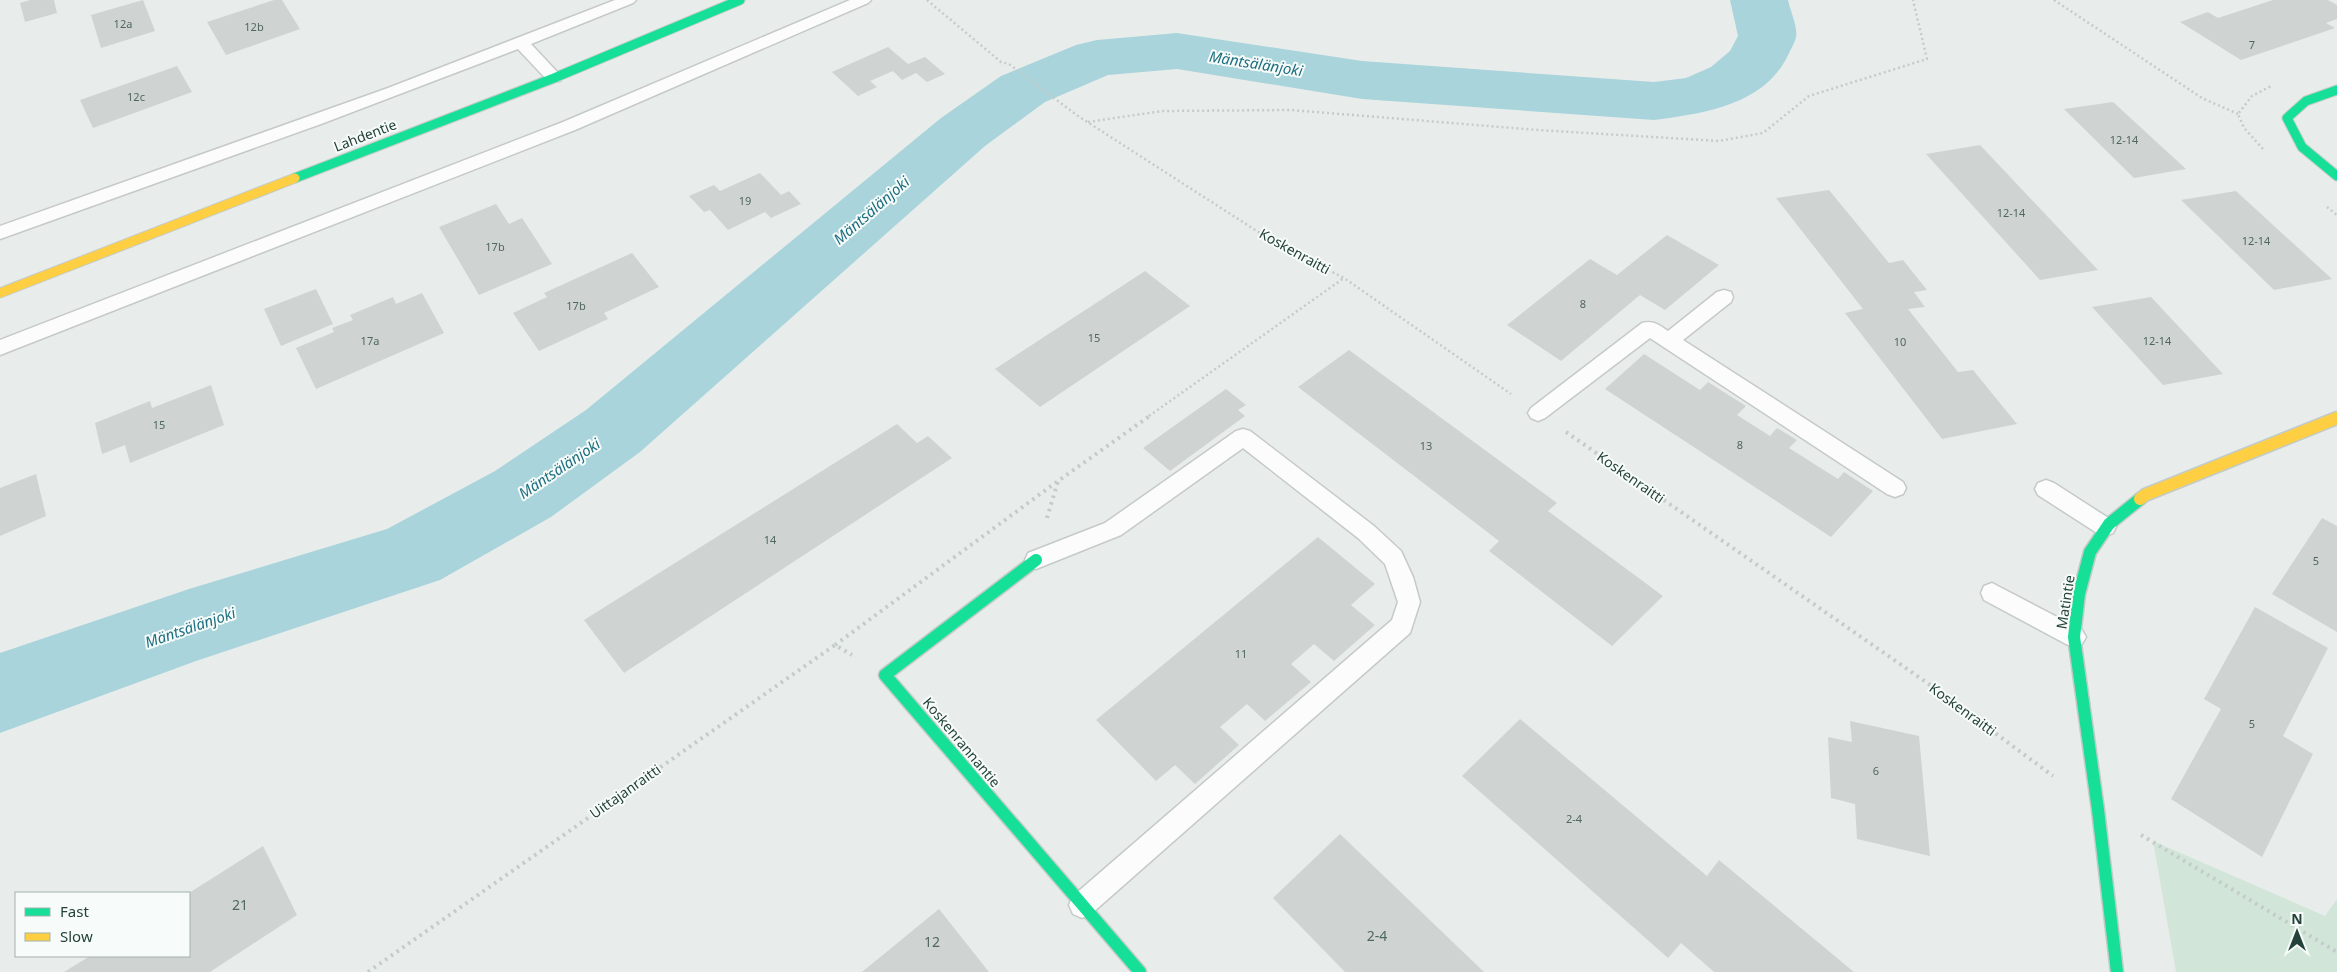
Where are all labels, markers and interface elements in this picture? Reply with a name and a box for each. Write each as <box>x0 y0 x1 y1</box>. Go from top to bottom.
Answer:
house number: 12a <box>114 16 132 31</box>
house number: 12b <box>244 19 264 34</box>
house number: 7 <box>2249 37 2255 52</box>
water label: Mäntsälänjoki <box>1208 46 1305 80</box>
house number: 12c <box>127 89 145 104</box>
street label: Lahdentie <box>331 114 399 156</box>
house number: 12-14 <box>2110 132 2139 147</box>
water label: Mäntsälänjoki <box>829 171 914 249</box>
house number: 19 <box>739 193 751 208</box>
house number: 12-14 <box>1997 205 2026 220</box>
street label: Koskenraitti <box>1256 224 1334 278</box>
house number: 12-14 <box>2242 233 2271 248</box>
house number: 17b <box>485 239 505 254</box>
house number: 8 <box>1580 296 1586 311</box>
house number: 17b <box>566 298 586 313</box>
house number: 15 <box>1088 330 1100 345</box>
house number: 17a <box>361 333 379 348</box>
house number: 12-14 <box>2143 333 2172 348</box>
house number: 10 <box>1894 334 1906 349</box>
house number: 15 <box>153 417 165 432</box>
water label: Mäntsälänjoki <box>514 433 605 503</box>
house number: 8 <box>1737 437 1743 452</box>
house number: 13 <box>1420 438 1432 453</box>
street label: Koskenraitti <box>1593 447 1669 507</box>
house number: 14 <box>764 532 777 547</box>
house number: 5 <box>2313 553 2319 568</box>
street label: Matintie <box>2051 574 2079 630</box>
water label: Mäntsälänjoki <box>142 602 239 652</box>
house number: 11 <box>1235 646 1247 661</box>
street label: Koskenraitti <box>1926 678 2000 740</box>
street label: Koskenrannantie <box>919 693 1005 791</box>
house number: 5 <box>2249 716 2255 731</box>
street label: Uittajanraitti <box>586 760 664 822</box>
house number: 6 <box>1873 763 1879 778</box>
house number: 2-4 <box>1566 811 1583 826</box>
legend <box>15 892 190 957</box>
house number: 21 <box>232 895 248 914</box>
text: Fast <box>60 901 89 921</box>
north arrow <box>2272 907 2322 957</box>
text: N <box>2291 909 2303 928</box>
text: Slow <box>60 926 93 946</box>
house number: 2-4 <box>1367 926 1387 945</box>
house number: 12 <box>924 932 940 951</box>

